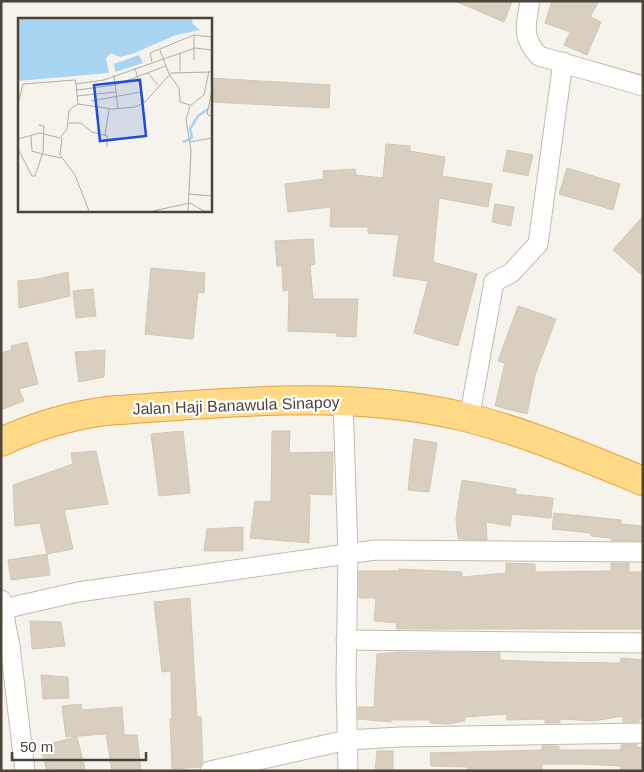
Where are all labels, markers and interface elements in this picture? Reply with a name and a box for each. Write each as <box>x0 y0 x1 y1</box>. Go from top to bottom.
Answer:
inset map <box>18 18 211 211</box>
street label: Jalan Haji Banawula Sinapoy <box>132 393 340 418</box>
scale bar <box>12 730 146 762</box>
text: 50 m <box>20 738 53 755</box>

